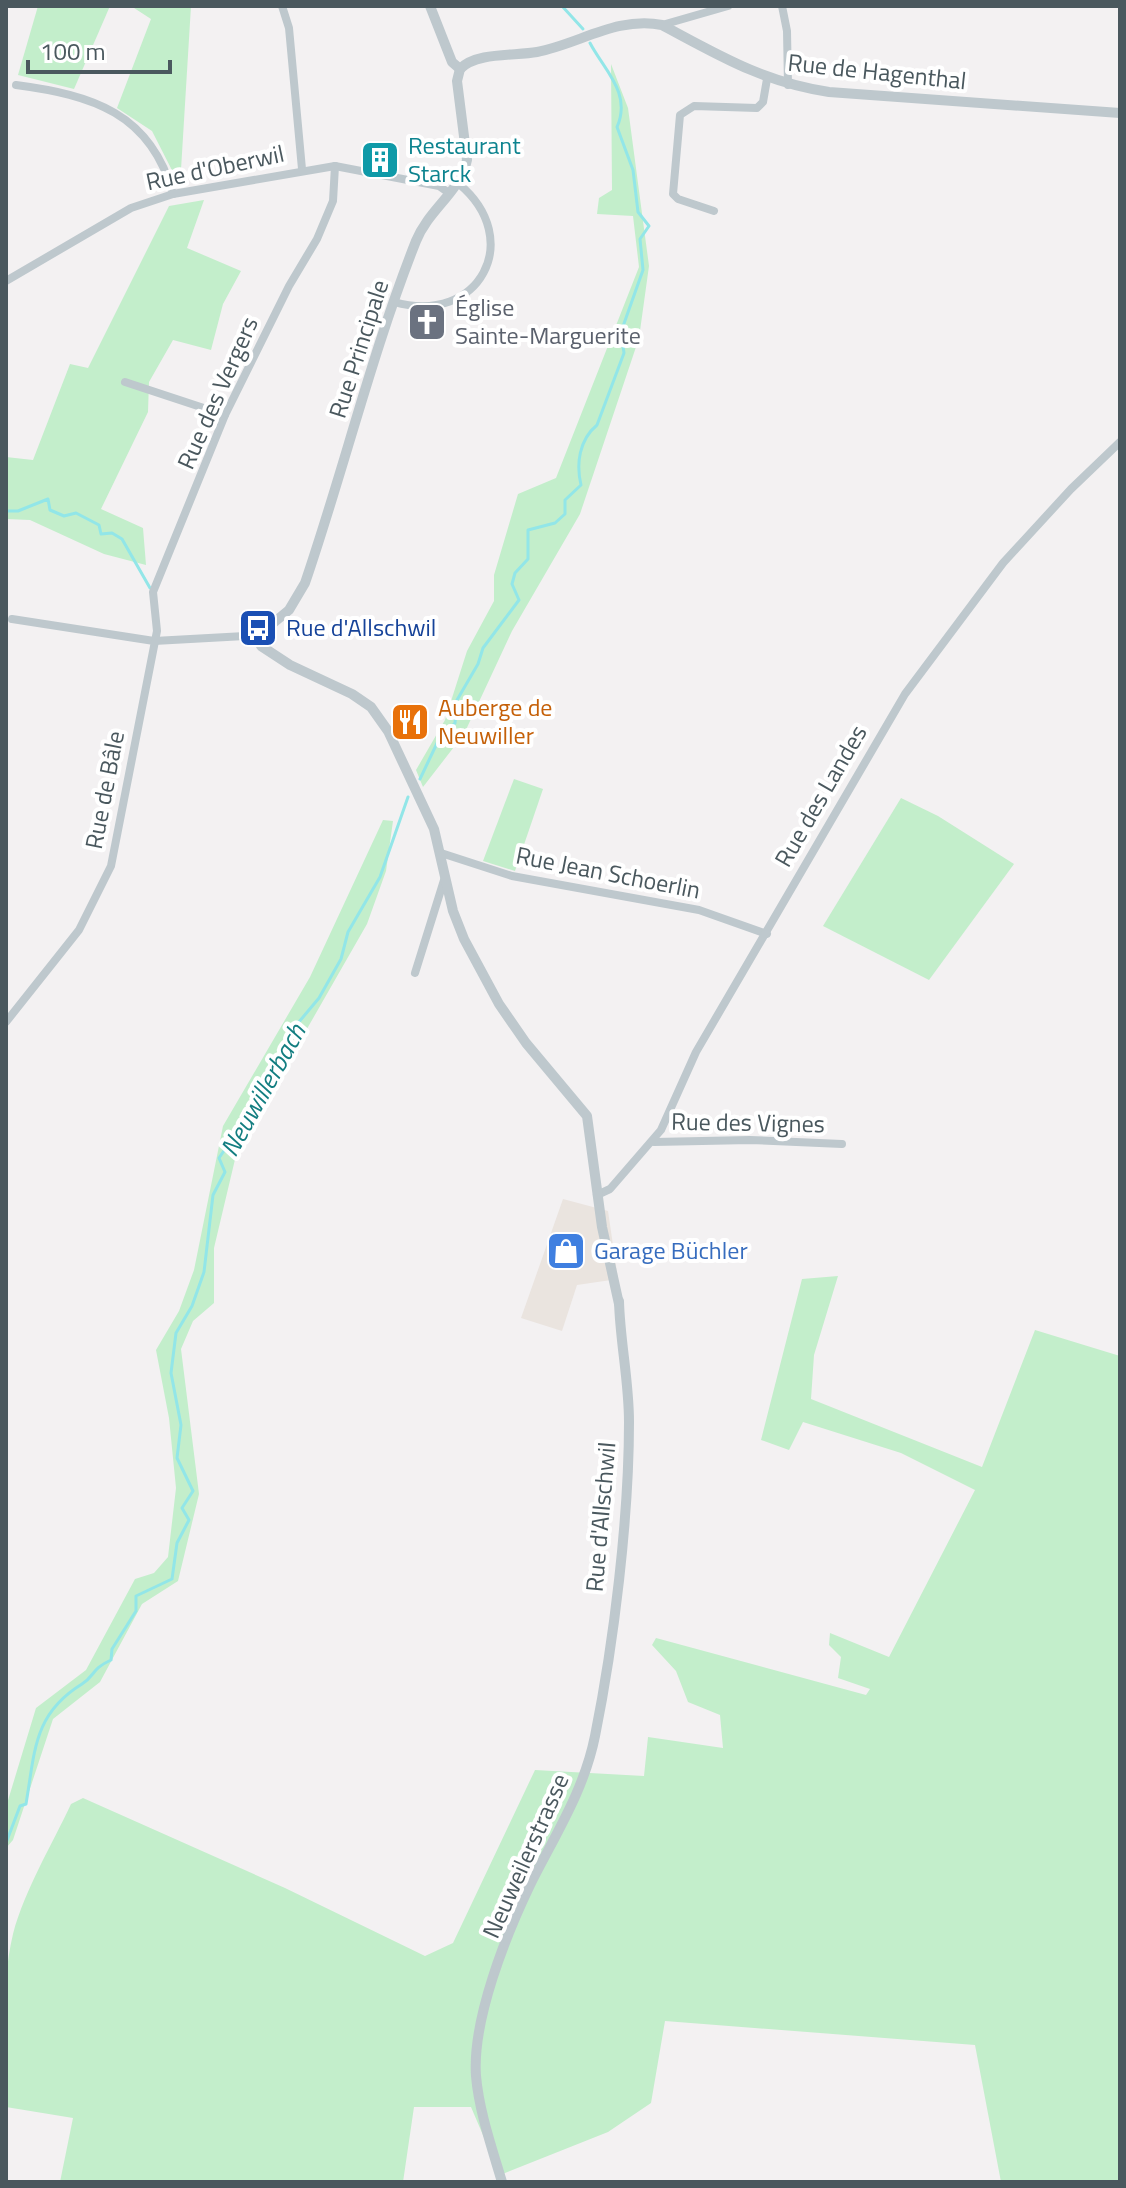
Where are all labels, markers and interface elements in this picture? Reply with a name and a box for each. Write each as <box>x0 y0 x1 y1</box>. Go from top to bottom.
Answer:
scale bar <box>28 24 170 74</box>
text: 100 m <box>40 33 106 69</box>
street label: Rue de Hagenthal <box>786 44 968 98</box>
place label: Restaurant Starck <box>408 127 521 191</box>
street label: Rue d'Oberwil <box>142 135 287 199</box>
building icon: Restaurant Starck <box>359 139 401 181</box>
street label: Rue Principale <box>319 275 397 423</box>
place label: Église Sainte-Marguerite <box>455 289 641 353</box>
church icon: Église Sainte-Marguerite <box>406 301 448 343</box>
street label: Rue des Vergers <box>167 311 267 475</box>
bus stop icon: Rue d'Allschwil <box>237 607 279 649</box>
place label: Rue d'Allschwil <box>286 609 436 645</box>
place label: Auberge de Neuwiller <box>438 689 552 753</box>
restaurant icon: Auberge de Neuwiller <box>389 701 431 743</box>
street label: Rue des Landes <box>765 718 875 873</box>
street label: Rue de Bâle <box>75 728 133 852</box>
street label: Rue Jean Schoerlin <box>513 836 703 908</box>
water label: Neuwillerbach <box>210 1015 316 1163</box>
street label: Rue des Vignes <box>671 1103 825 1141</box>
shop icon: Garage Büchler <box>545 1230 587 1272</box>
place label: Garage Büchler <box>594 1232 748 1268</box>
street label: Rue d'Allschwil <box>576 1440 624 1593</box>
street label: Neuweilerstrasse <box>473 1767 577 1944</box>

